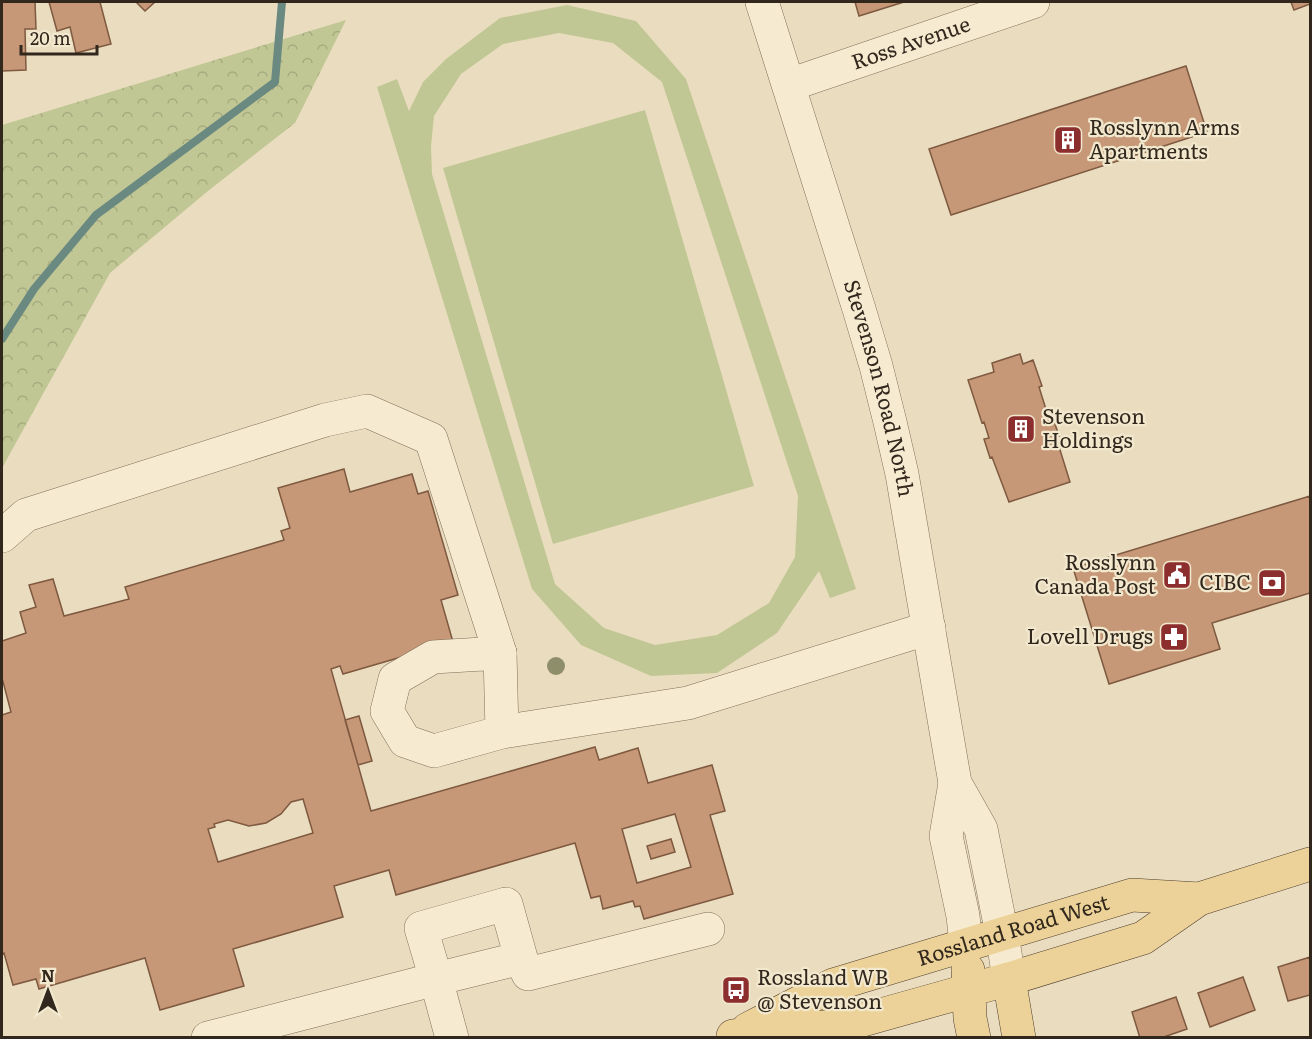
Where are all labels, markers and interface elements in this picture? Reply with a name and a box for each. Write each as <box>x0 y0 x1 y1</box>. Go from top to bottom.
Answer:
street label: Ross Avenue <box>847 6 974 76</box>
scale bar <box>21 18 98 56</box>
text: 20 m <box>30 24 71 51</box>
place label: Rosslynn Arms Apartments <box>1089 110 1239 165</box>
building icon: Rosslynn Arms Apartments <box>1052 124 1084 156</box>
street label: Stevenson Road North <box>838 275 924 499</box>
place label: Stevenson Holdings <box>1042 399 1145 454</box>
building icon: Stevenson Holdings <box>1005 413 1037 445</box>
place label: Rosslynn Canada Post <box>1035 545 1157 600</box>
public building icon: Rosslynn Canada Post <box>1161 559 1193 591</box>
place label: CIBC <box>1199 565 1251 596</box>
bank icon: CIBC <box>1256 567 1288 599</box>
place label: Lovell Drugs <box>1027 619 1153 650</box>
pharmacy icon: Lovell Drugs <box>1158 621 1190 653</box>
street label: Rossland Road West <box>913 885 1113 972</box>
place label: Rossland WB @ Stevenson <box>757 960 888 1015</box>
north arrow <box>18 961 78 1021</box>
text: N <box>41 963 55 987</box>
bus stop icon: Rossland WB @ Stevenson <box>720 974 752 1006</box>

